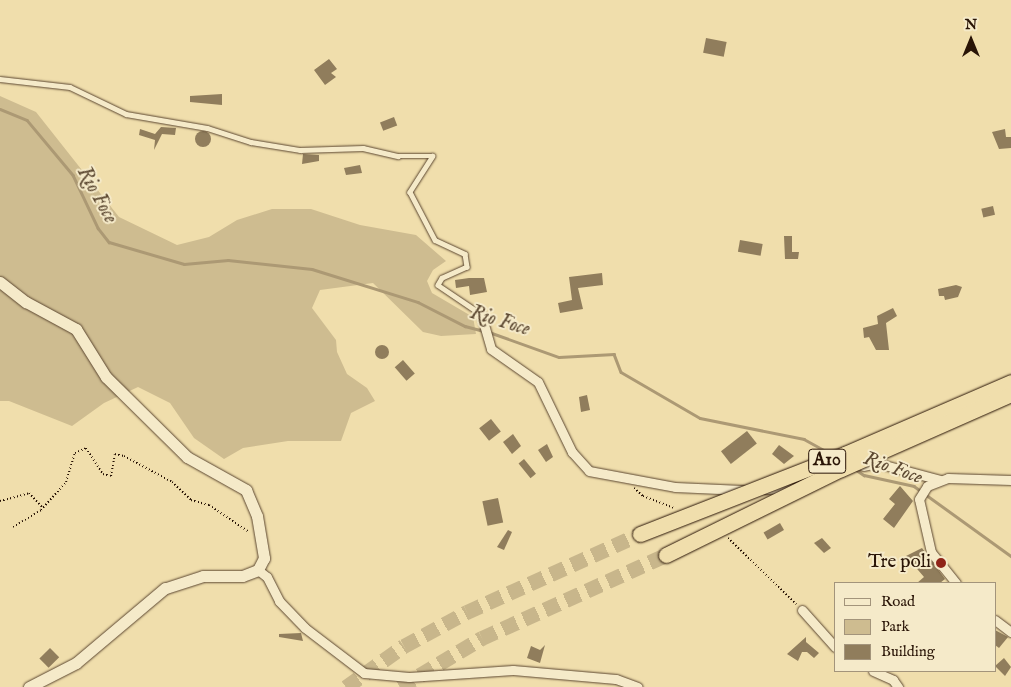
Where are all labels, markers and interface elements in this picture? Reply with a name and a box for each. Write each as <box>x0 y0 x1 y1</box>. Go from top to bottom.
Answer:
north arrow <box>946 15 996 65</box>
text: N <box>965 16 977 34</box>
water label: Rio Foce <box>72 162 122 228</box>
water label: Rio Foce <box>467 301 533 341</box>
road number: A10 <box>807 446 847 476</box>
water label: Rio Foce <box>860 446 926 490</box>
place label: Tre poli <box>868 552 931 574</box>
marker: Tre poli <box>935 557 947 569</box>
legend <box>834 582 996 672</box>
text: Road <box>881 592 915 611</box>
text: Park <box>881 617 910 636</box>
text: Building <box>881 642 935 661</box>

